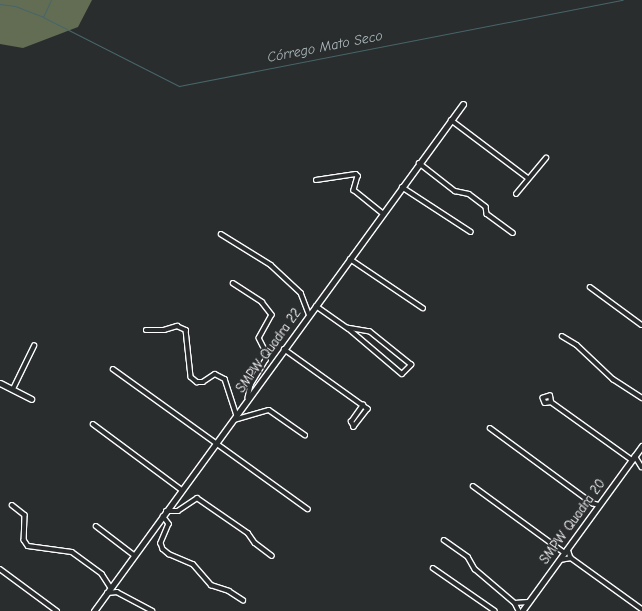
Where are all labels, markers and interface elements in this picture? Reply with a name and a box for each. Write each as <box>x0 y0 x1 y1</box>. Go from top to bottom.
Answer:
water label: Córrego Mato Seco <box>266 28 384 66</box>
street label: SMPW Quadra 22 <box>233 306 305 396</box>
street label: SMPW Quadra 20 <box>537 477 609 567</box>

